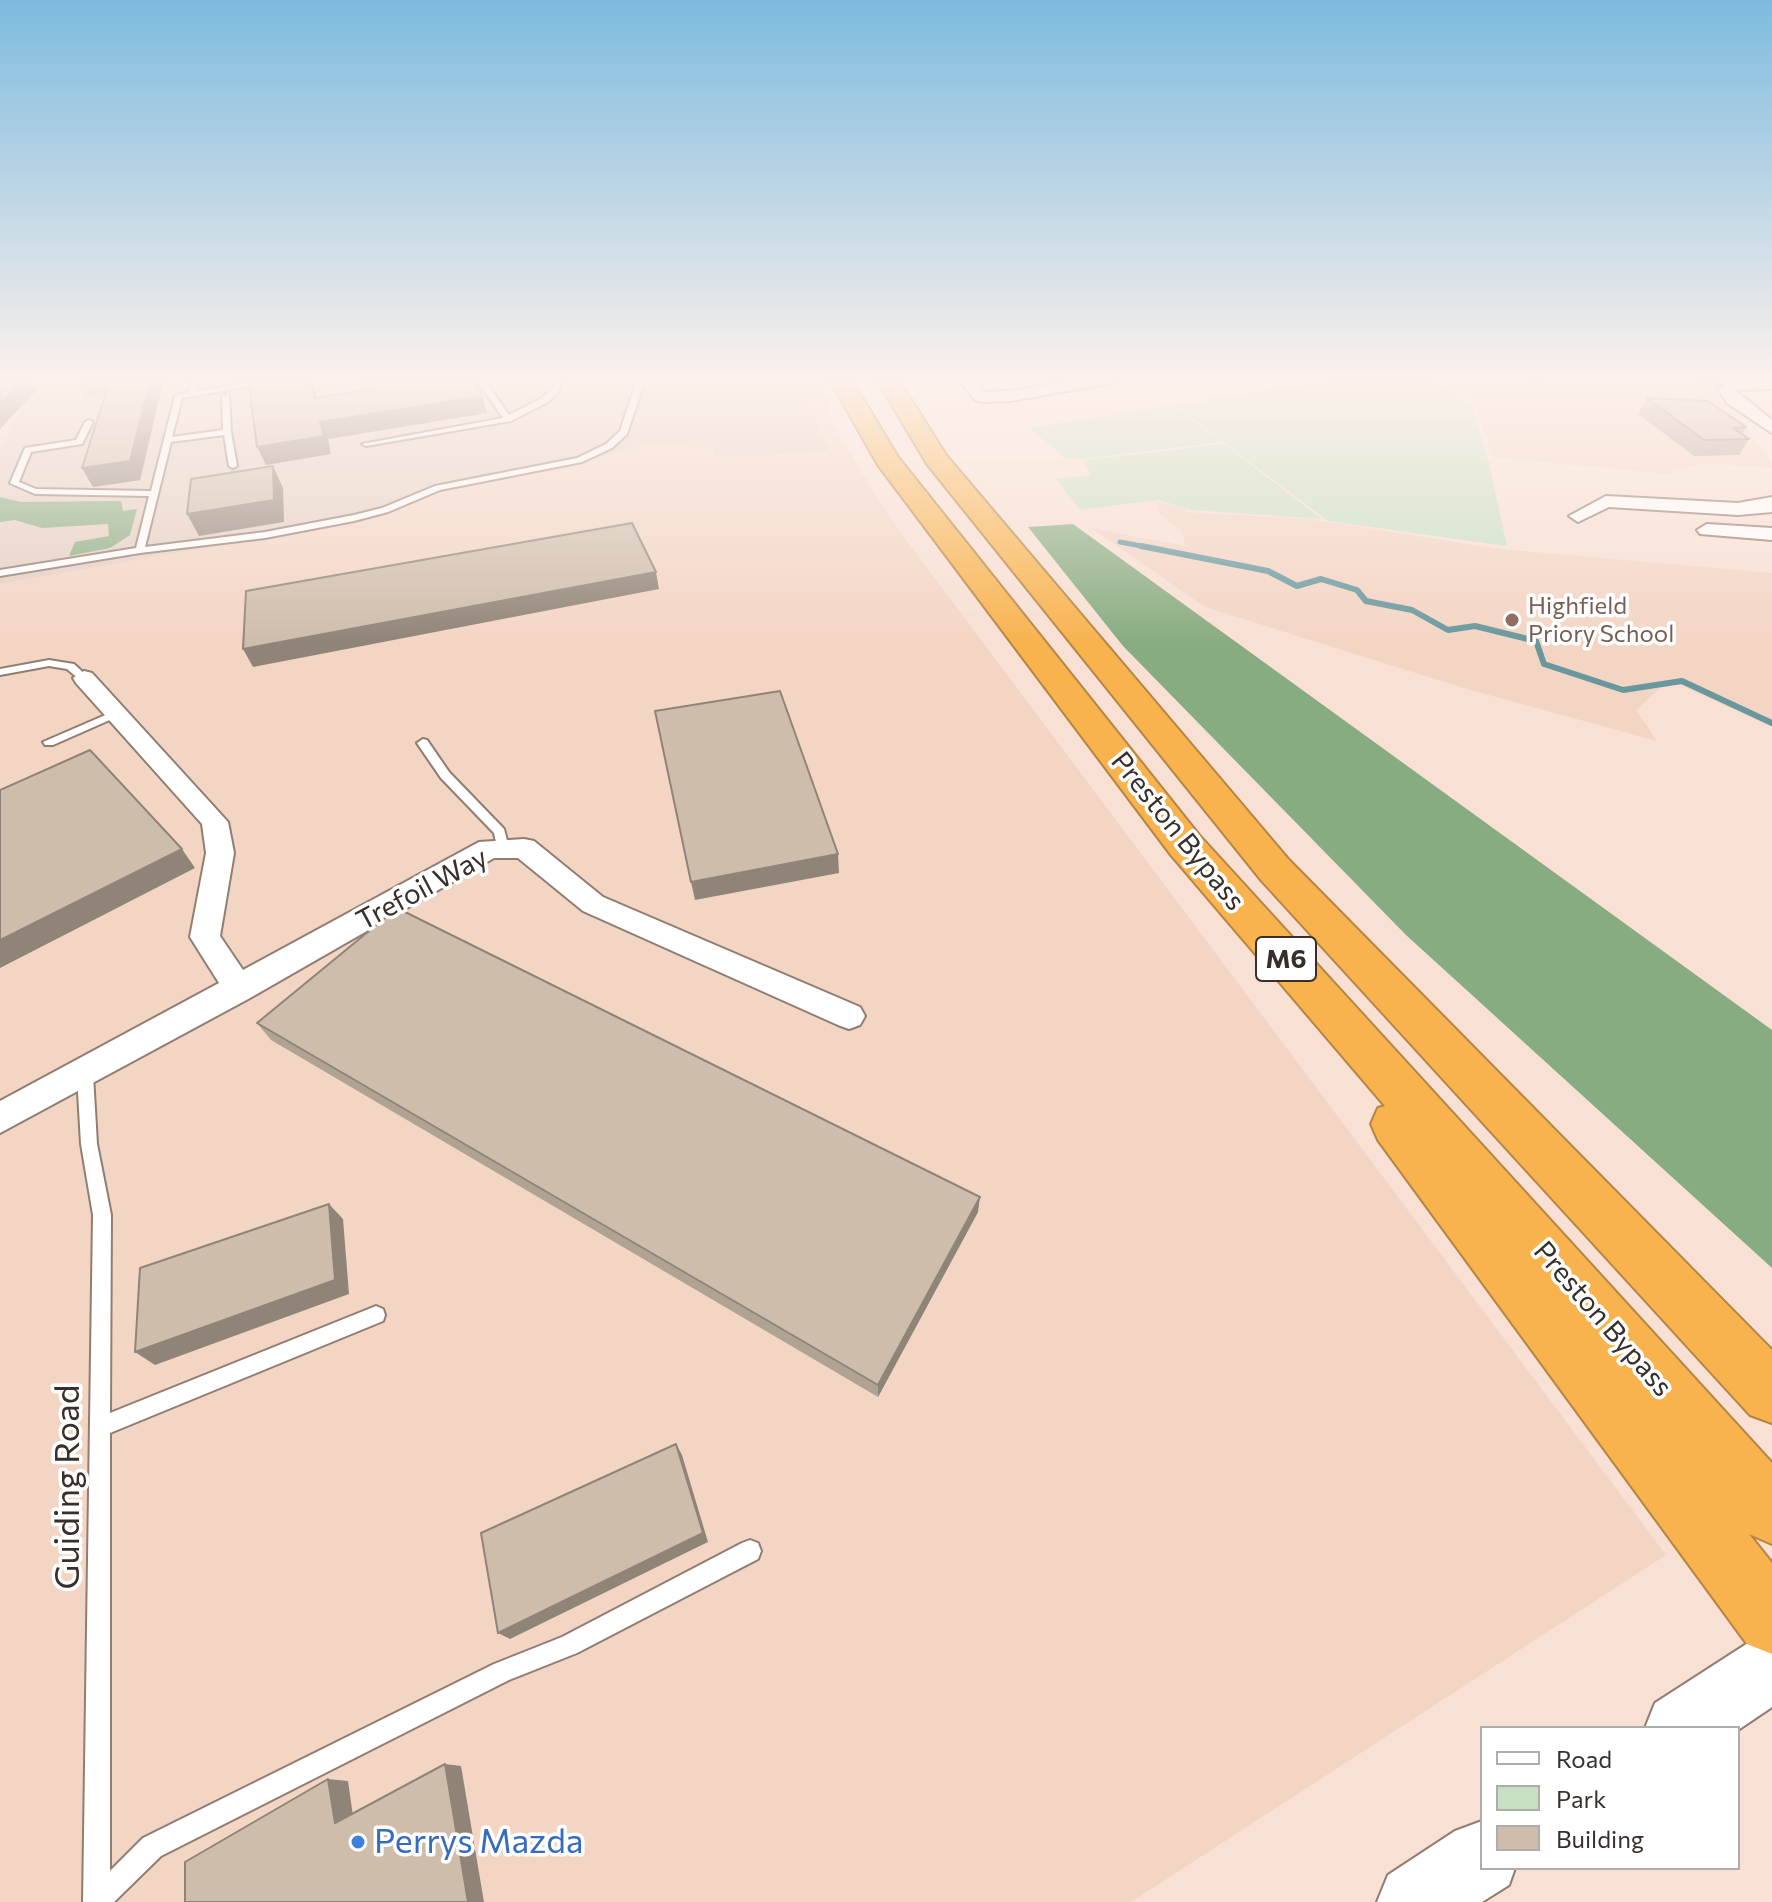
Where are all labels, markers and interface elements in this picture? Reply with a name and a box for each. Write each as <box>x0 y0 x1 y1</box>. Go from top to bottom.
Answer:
place label: Highfield Priory School <box>1528 592 1674 648</box>
marker: Highfield Priory School <box>1503 611 1521 629</box>
street label: Preston Bypass <box>1104 745 1252 917</box>
street label: Trefoil Way <box>351 840 493 938</box>
road number: M6 <box>1256 937 1316 981</box>
street label: Preston Bypass <box>1527 1235 1679 1403</box>
street label: Guiding Road <box>48 1385 88 1589</box>
legend <box>1480 1726 1740 1870</box>
text: Road <box>1556 1744 1612 1773</box>
text: Park <box>1556 1784 1606 1813</box>
place label: Perrys Mazda <box>374 1822 584 1862</box>
text: Building <box>1556 1824 1644 1853</box>
marker: Perrys Mazda <box>349 1833 367 1851</box>

